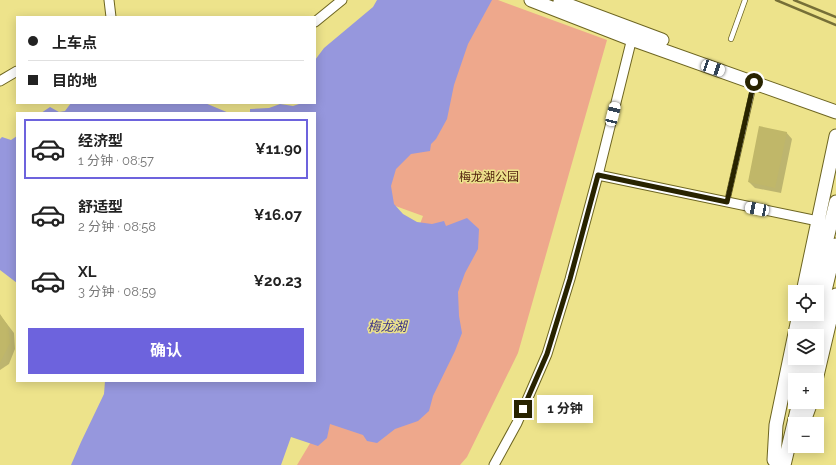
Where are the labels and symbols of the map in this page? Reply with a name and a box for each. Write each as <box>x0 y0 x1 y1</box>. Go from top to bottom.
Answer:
car <box>700 58 726 78</box>
route start <box>745 73 763 91</box>
car <box>604 101 622 127</box>
park label: 梅龙湖公园 <box>459 170 519 184</box>
car <box>744 201 770 217</box>
water label: 梅龙湖 <box>367 319 408 334</box>
callout: 1 分钟 <box>537 395 593 423</box>
route end <box>514 400 532 418</box>

